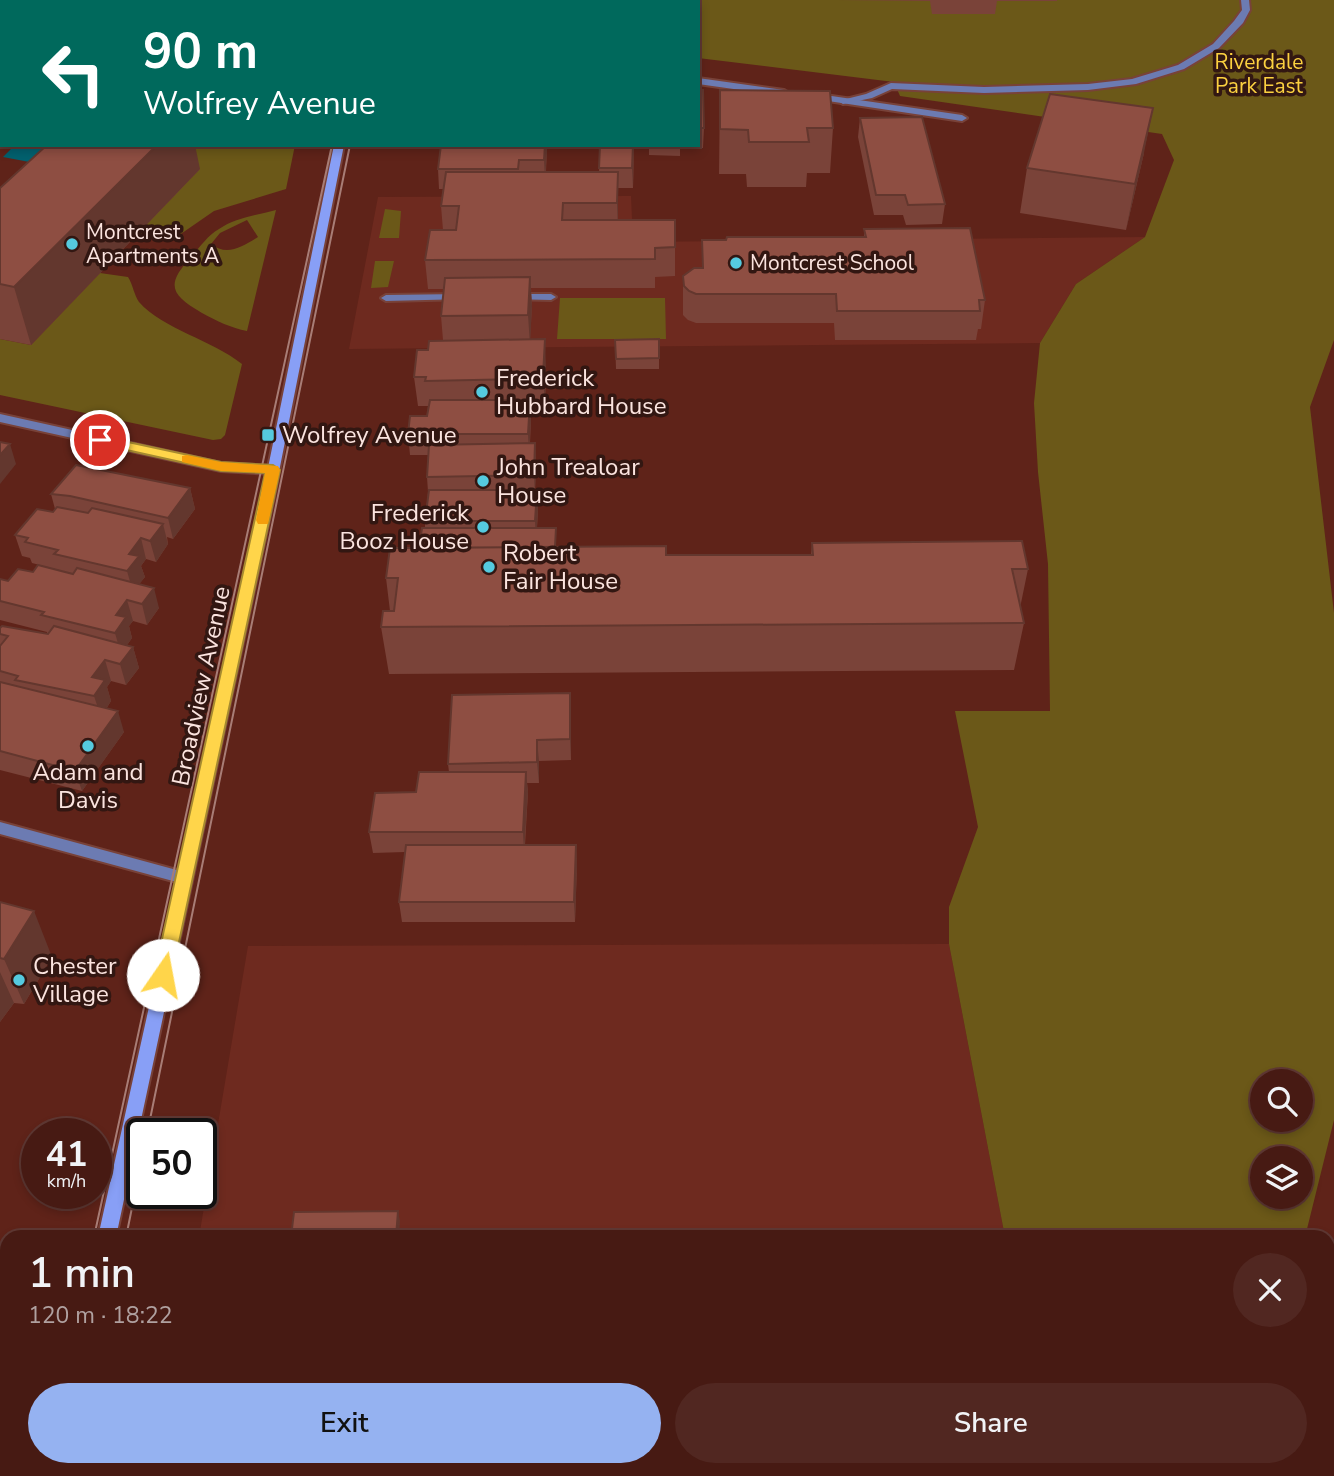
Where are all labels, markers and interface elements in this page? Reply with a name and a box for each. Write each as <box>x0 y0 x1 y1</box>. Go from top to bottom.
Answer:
text: 90 m <box>143 18 258 85</box>
icon: left <box>28 28 119 119</box>
park label: Riverdale Park East <box>1215 48 1304 100</box>
text: Wolfrey Avenue <box>143 82 376 125</box>
place label: Montcrest Apartments A <box>86 218 219 270</box>
marker: Montcrest Apartments A <box>64 236 80 252</box>
place label: Montcrest School <box>750 249 915 277</box>
marker: Montcrest School <box>728 255 744 271</box>
place label: Frederick Hubbard House <box>496 362 666 422</box>
marker: Frederick Hubbard House <box>474 384 490 400</box>
pin <box>70 410 130 470</box>
place label: Wolfrey Avenue <box>282 419 457 451</box>
icon: arrive <box>81 421 119 459</box>
marker: Wolfrey Avenue <box>260 427 276 443</box>
place label: John Trealoar House <box>496 451 640 511</box>
marker: John Trealoar House <box>475 473 491 489</box>
place label: Frederick Booz House <box>340 497 470 557</box>
marker: Frederick Booz House <box>475 519 491 535</box>
place label: Robert Fair House <box>503 537 618 597</box>
marker: Robert Fair House <box>481 559 497 575</box>
street label: Broadview Avenue <box>164 583 238 789</box>
marker: Adam and Davis <box>80 738 96 754</box>
place label: Adam and Davis <box>32 756 144 816</box>
position arrow <box>126 938 200 1012</box>
place label: Chester Village <box>32 950 117 1010</box>
marker: Chester Village <box>11 972 27 988</box>
map controls <box>1250 1069 1313 1209</box>
button: search <box>1250 1069 1313 1132</box>
speed limit sign: 50 <box>126 1118 217 1209</box>
text: 41 <box>45 1131 88 1178</box>
button: layers <box>1250 1146 1313 1209</box>
text: km/h <box>47 1169 86 1193</box>
text: 1 min <box>28 1245 135 1302</box>
button: close <box>1233 1253 1307 1327</box>
text: 120 m · 18:22 <box>28 1300 173 1331</box>
button: Exit <box>28 1383 661 1463</box>
button: Share <box>675 1383 1307 1463</box>

